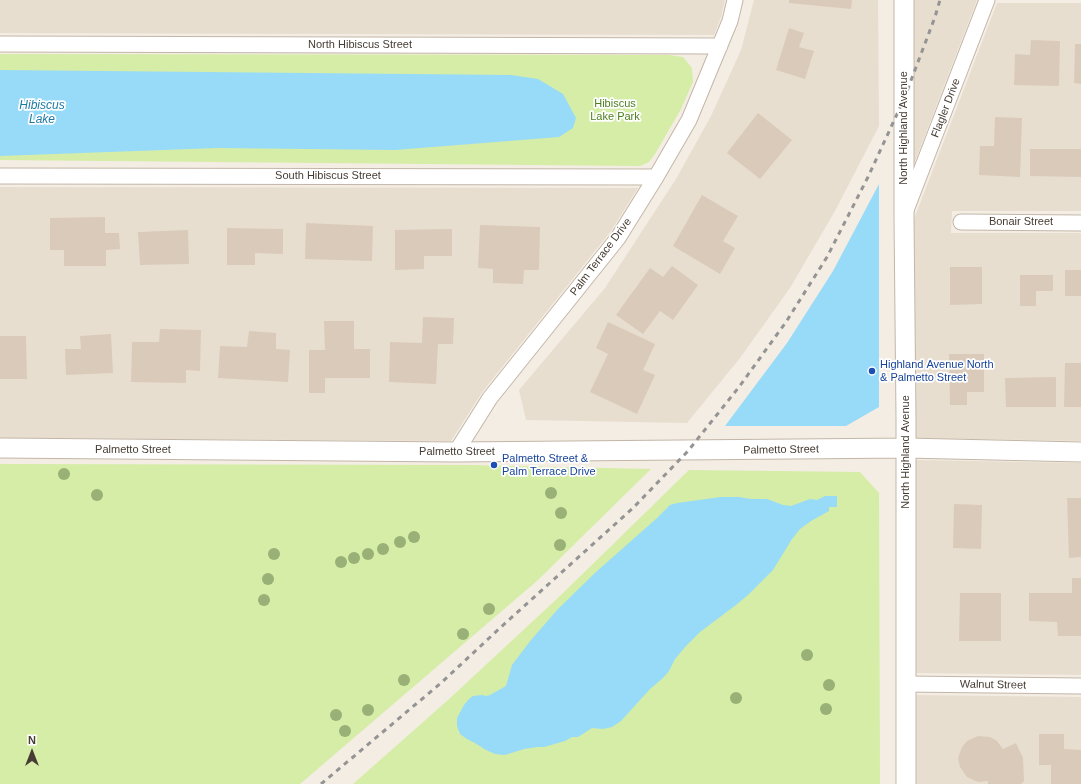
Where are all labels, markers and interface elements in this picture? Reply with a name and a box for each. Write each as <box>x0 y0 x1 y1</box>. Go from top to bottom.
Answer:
street label: North Hibiscus Street <box>308 38 412 52</box>
street label: North Highland Avenue <box>897 71 911 185</box>
street label: Flagler Drive <box>929 77 963 139</box>
park label: Hibiscus Lake Park <box>590 97 640 123</box>
water label: Hibiscus Lake <box>19 99 65 127</box>
street label: South Hibiscus Street <box>275 169 381 183</box>
street label: Bonair Street <box>989 215 1053 229</box>
street label: Palm Terrace Drive <box>568 216 634 298</box>
place label: Highland Avenue North & Palmetto Street <box>880 358 994 384</box>
marker: Highland Avenue North & Palmetto Street <box>867 366 877 376</box>
street label: North Highland Avenue <box>899 395 913 509</box>
street label: Palmetto Street <box>95 443 171 457</box>
street label: Palmetto Street <box>743 443 819 457</box>
street label: Palmetto Street <box>419 445 495 459</box>
place label: Palmetto Street & Palm Terrace Drive <box>502 452 596 478</box>
marker: Palmetto Street & Palm Terrace Drive <box>489 460 499 470</box>
street label: Walnut Street <box>960 678 1026 692</box>
north arrow <box>12 732 52 772</box>
text: N <box>28 734 36 746</box>

